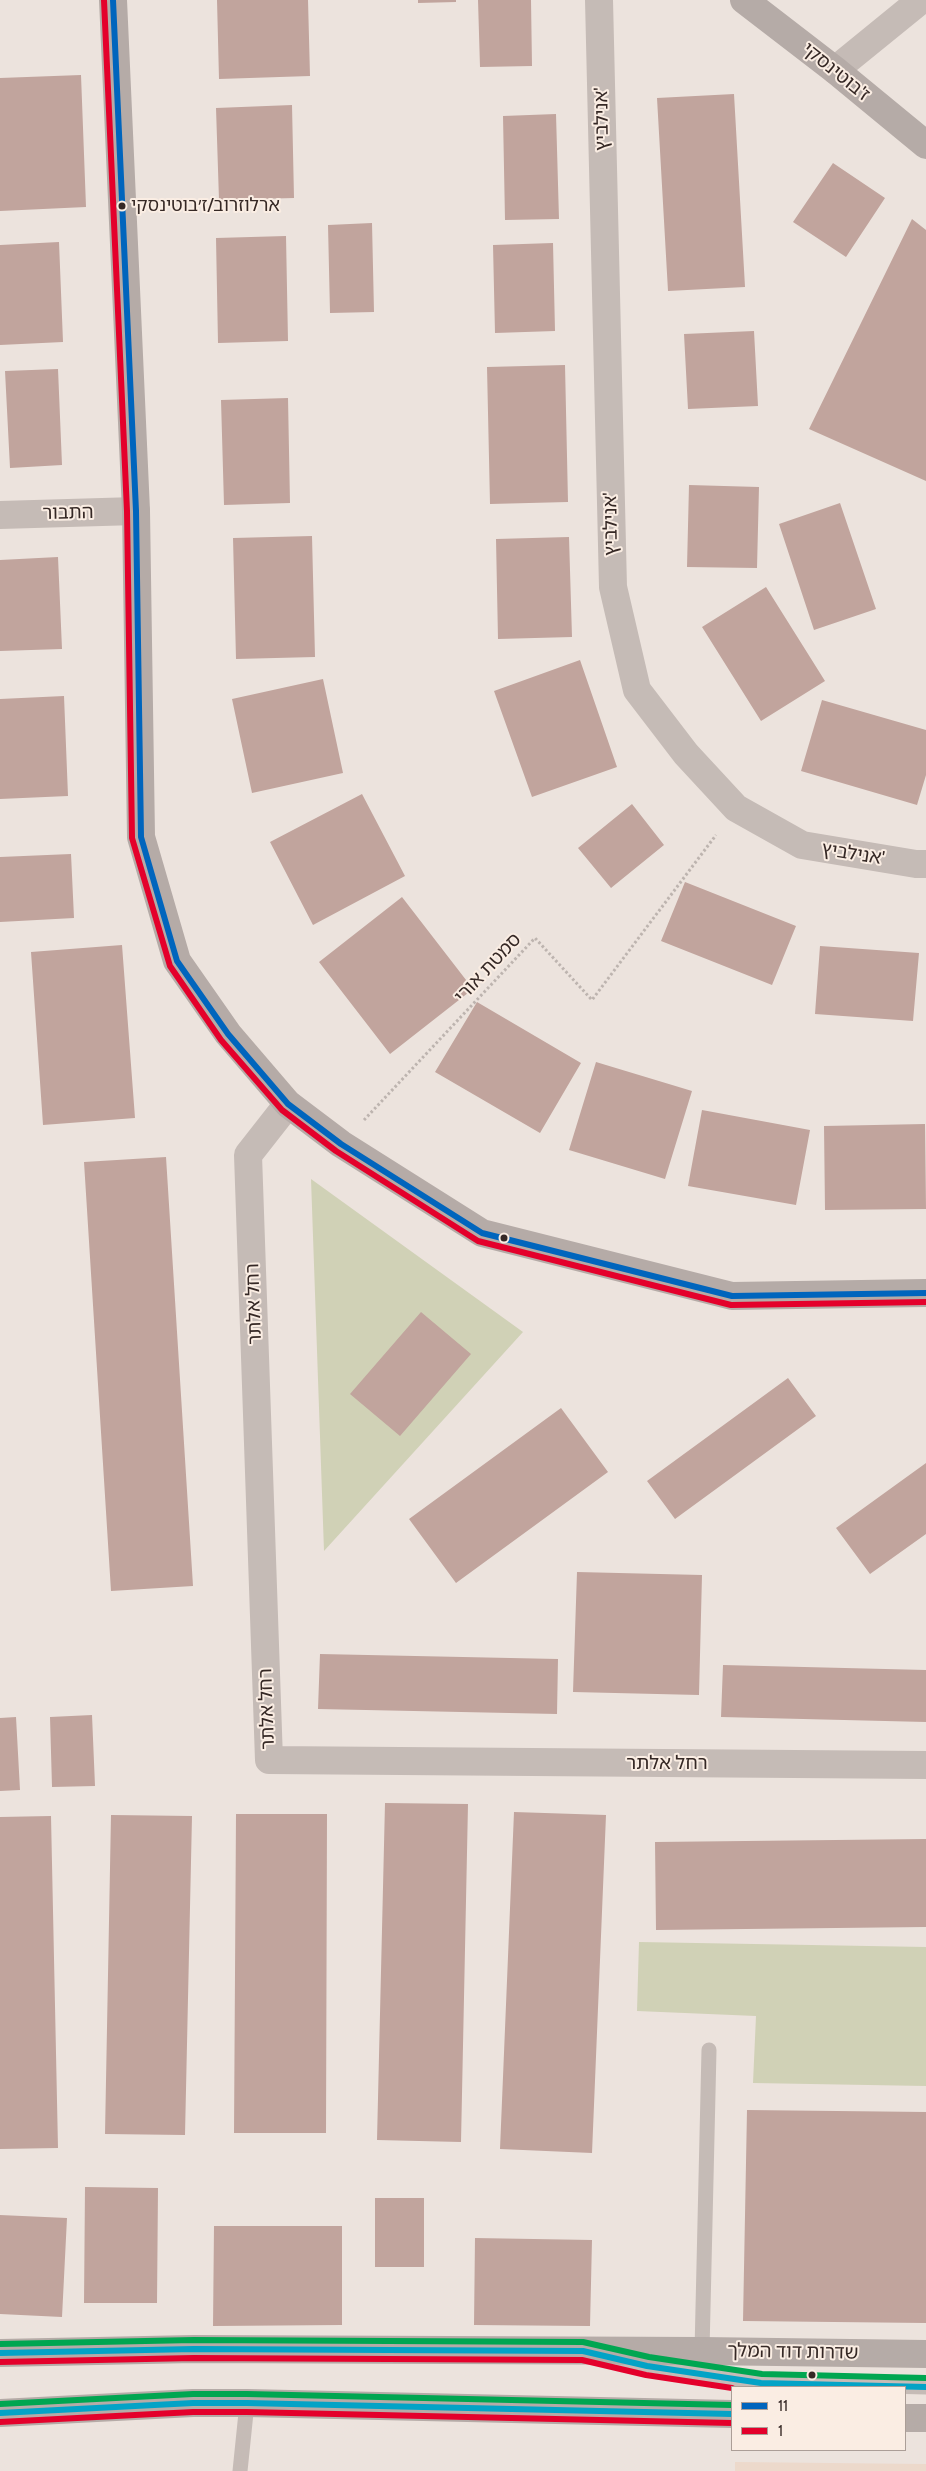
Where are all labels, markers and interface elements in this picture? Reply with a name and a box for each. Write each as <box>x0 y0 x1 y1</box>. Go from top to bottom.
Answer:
street label: ז'בוטינסקי <box>798 38 874 106</box>
street label: אנילביץ' <box>590 87 614 151</box>
place label: ארלוזרוב/ז׳בוטינסקי <box>131 195 280 217</box>
marker: ארלוזרוב/ז׳בוטינסקי <box>117 201 127 211</box>
street label: אנילביץ' <box>599 492 623 556</box>
street label: התבור <box>42 501 94 525</box>
street label: אנילביץ' <box>820 838 886 870</box>
street label: סמטת אורי <box>450 928 526 1008</box>
unlabelled marker <box>499 1233 509 1243</box>
street label: רחל אלתר <box>241 1263 267 1345</box>
street label: רחל אלתר <box>254 1668 280 1750</box>
street label: רחל אלתר <box>626 1752 708 1774</box>
street label: שדרות דוד המלך <box>727 2339 859 2365</box>
unlabelled marker <box>807 2370 817 2380</box>
legend <box>731 2386 906 2451</box>
text: 11 <box>778 2397 788 2415</box>
text: 1 <box>778 2422 783 2440</box>

